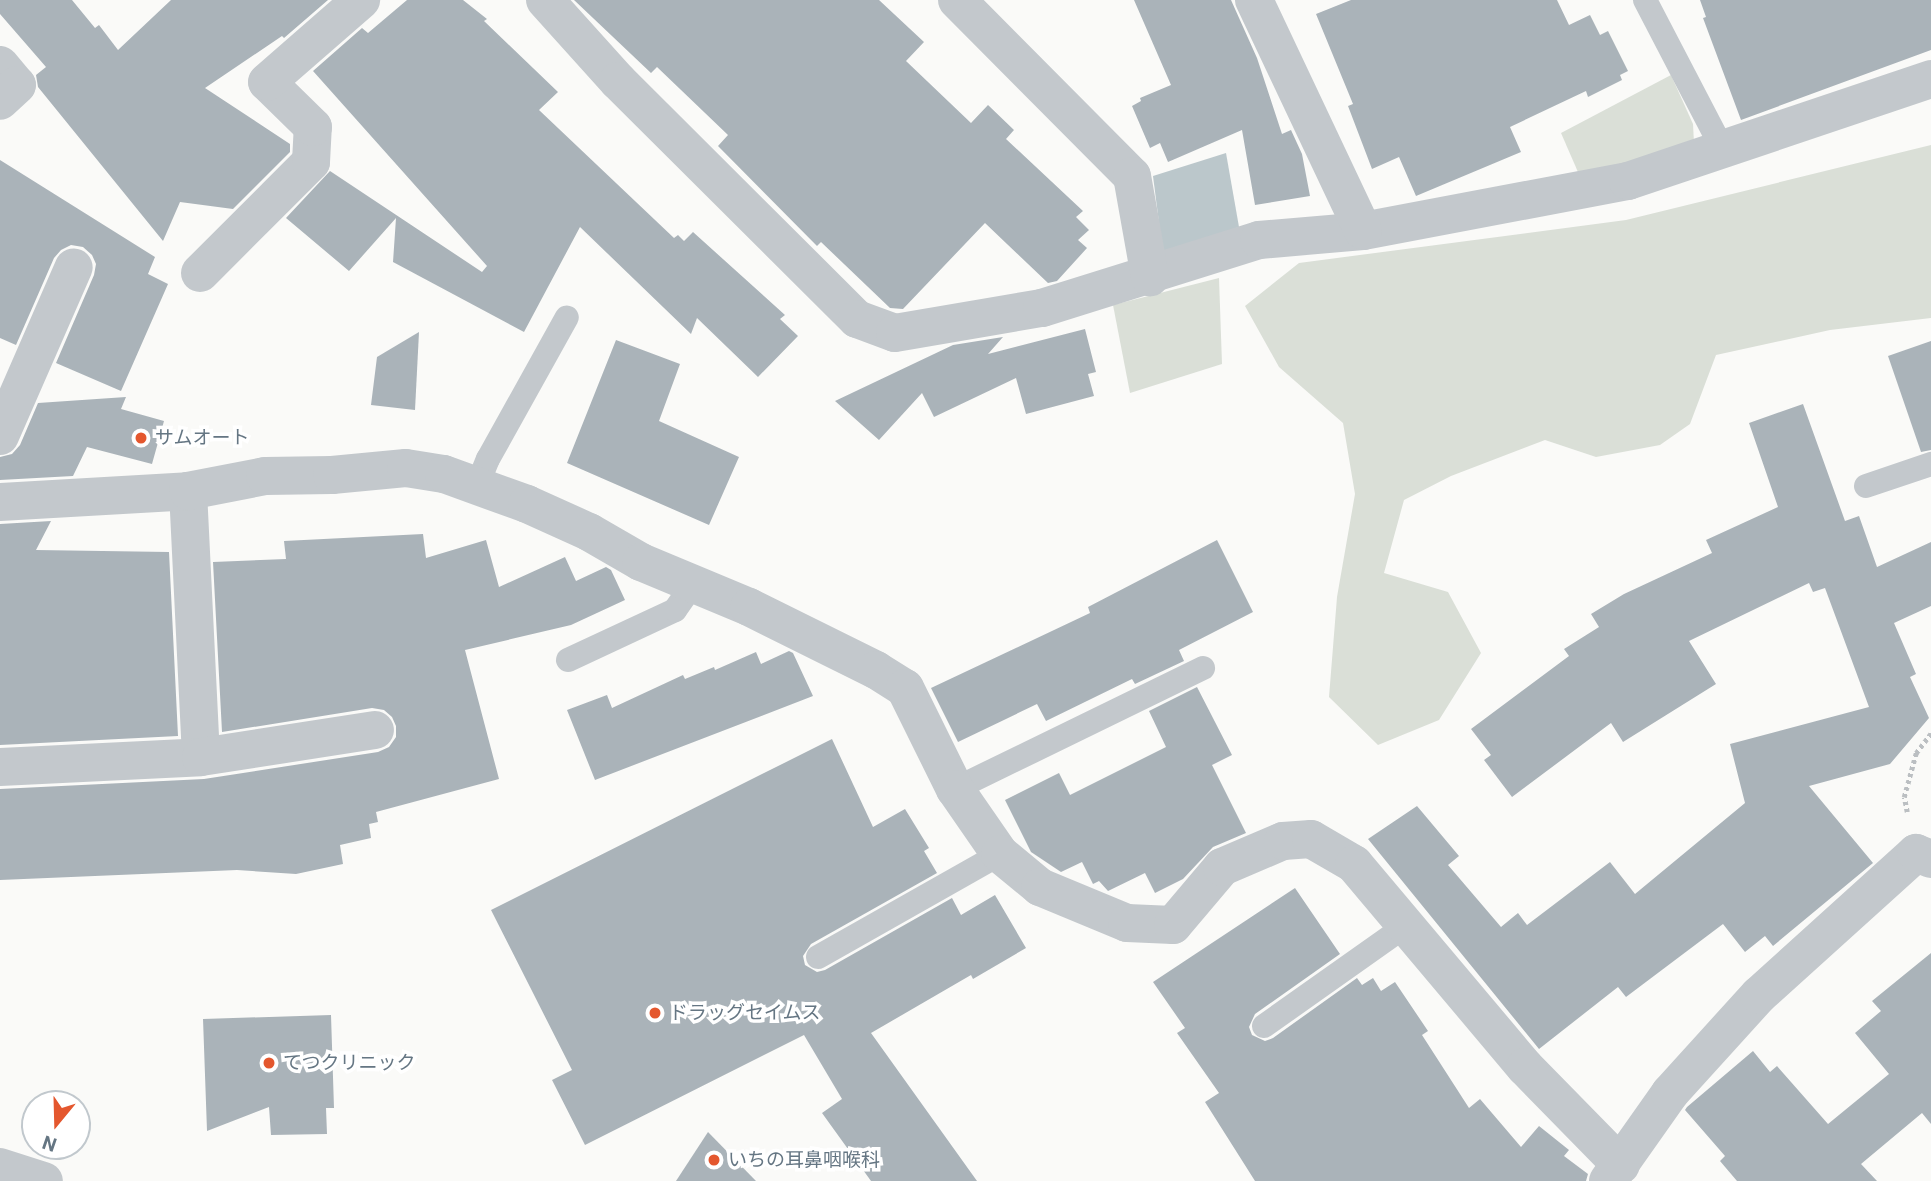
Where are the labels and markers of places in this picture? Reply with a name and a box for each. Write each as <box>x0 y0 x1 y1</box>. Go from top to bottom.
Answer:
place label: サムオート <box>155 427 250 449</box>
marker: サムオート <box>133 430 149 446</box>
place label: ドラッグセイムス <box>669 1002 821 1024</box>
marker: ドラッグセイムス <box>647 1005 663 1021</box>
place label: てつクリニック <box>283 1052 416 1074</box>
marker: てつクリニック <box>261 1055 277 1071</box>
place label: いちの耳鼻咽喉科 <box>728 1149 880 1171</box>
marker: いちの耳鼻咽喉科 <box>706 1152 722 1168</box>

